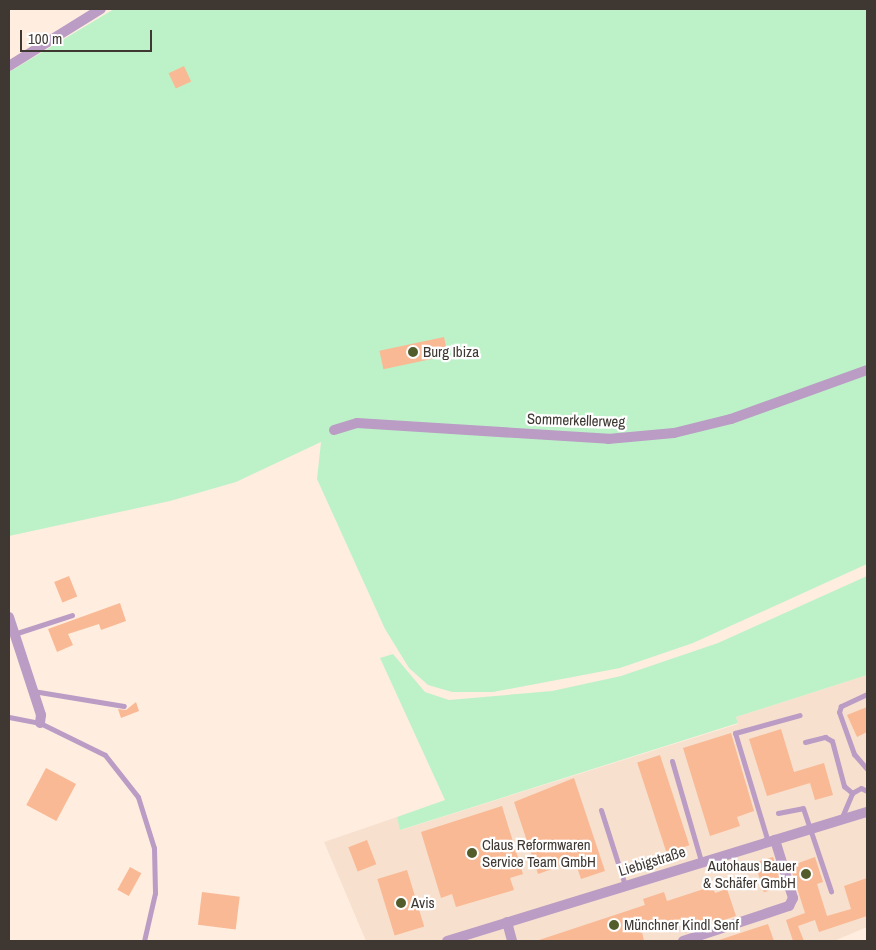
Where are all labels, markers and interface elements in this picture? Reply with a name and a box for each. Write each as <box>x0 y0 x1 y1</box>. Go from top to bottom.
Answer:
scale bar <box>22 20 155 52</box>
text: 100 m <box>28 28 62 49</box>
place label: Burg Ibiza <box>423 343 479 361</box>
marker: Burg Ibiza <box>407 346 419 358</box>
street label: Sommerkellerweg <box>527 409 625 431</box>
place label: Claus Reformwaren Service Team GmbH <box>482 835 596 870</box>
street label: Liebigstraße <box>616 842 688 880</box>
marker: Claus Reformwaren Service Team GmbH <box>466 847 478 859</box>
place label: Autohaus Bauer & Schäfer GmbH <box>703 856 796 891</box>
marker: Autohaus Bauer & Schäfer GmbH <box>800 868 812 880</box>
place label: Avis <box>411 894 435 912</box>
marker: Avis <box>395 897 407 909</box>
place label: Münchner Kindl Senf <box>624 916 739 934</box>
marker: Münchner Kindl Senf <box>608 919 620 931</box>

